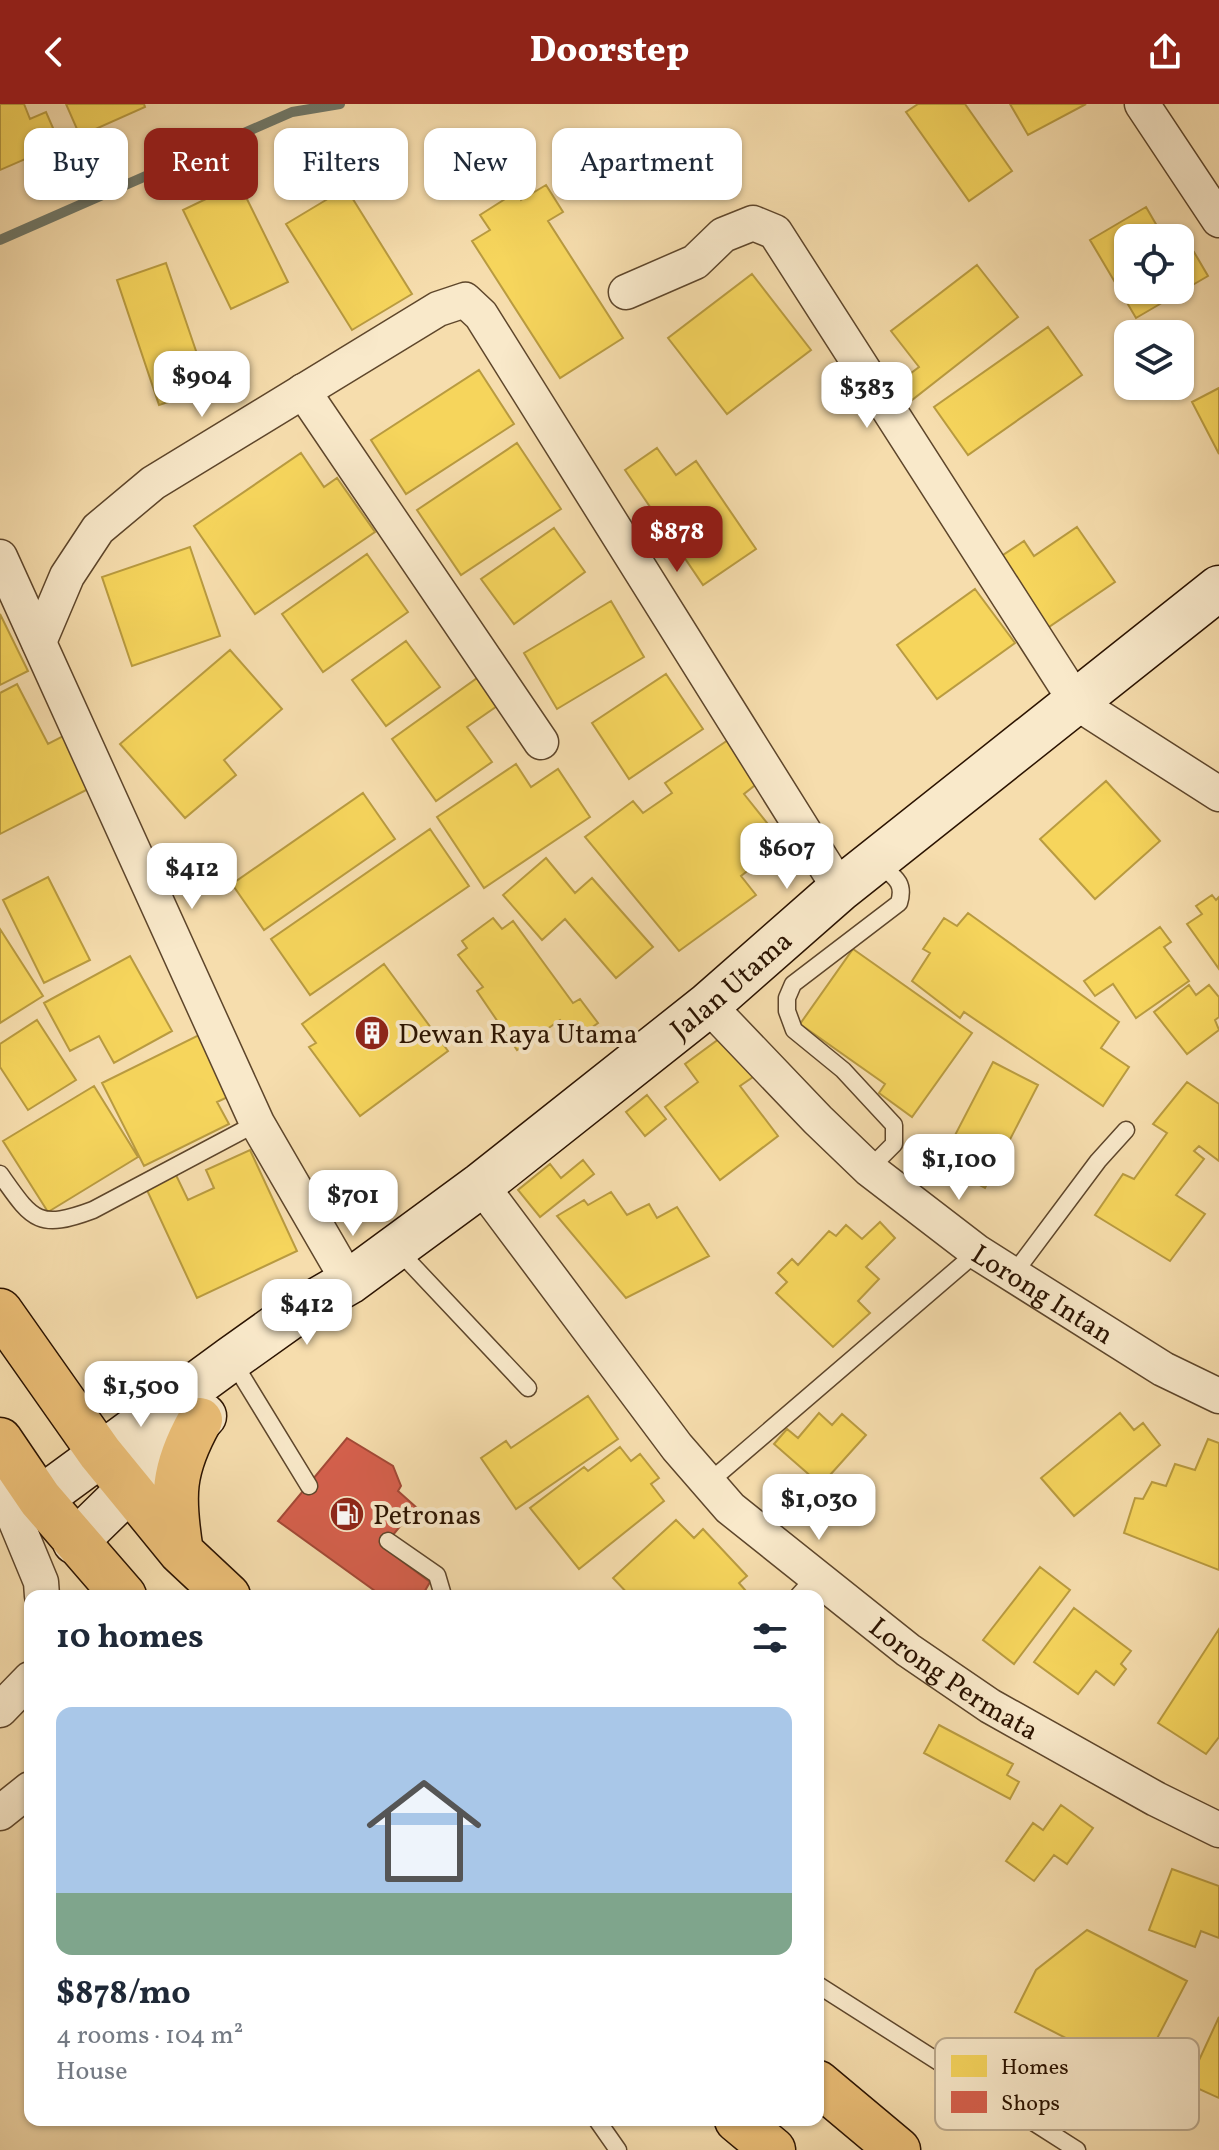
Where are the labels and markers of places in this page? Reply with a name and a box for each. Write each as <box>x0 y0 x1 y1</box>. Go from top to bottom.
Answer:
pin: $904 <box>155 351 249 419</box>
pin: $383 <box>820 362 914 430</box>
pin: $878 <box>630 506 724 574</box>
pin: $607 <box>740 823 834 891</box>
pin: $412 <box>145 843 239 911</box>
building icon: Dewan Raya Utama <box>353 1014 391 1052</box>
place label: Dewan Raya Utama <box>398 1016 638 1055</box>
pin: $1,100 <box>894 1134 1024 1202</box>
pin: $701 <box>306 1170 400 1238</box>
pin: $412 <box>260 1279 354 1347</box>
pin: $1,500 <box>76 1361 206 1429</box>
pin: $1,030 <box>754 1474 884 1542</box>
fuel station icon: Petronas <box>328 1495 366 1533</box>
place label: Petronas <box>373 1497 481 1536</box>

